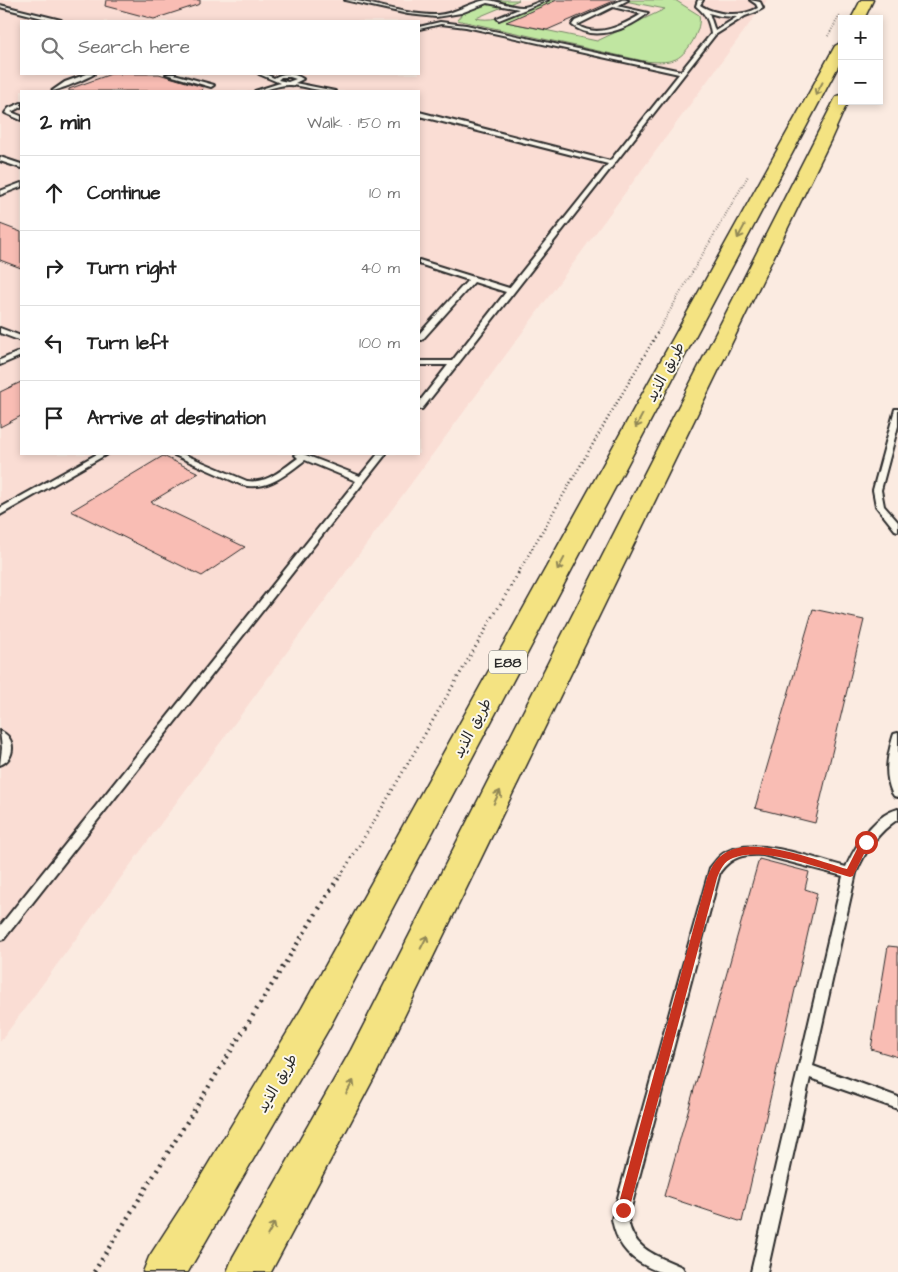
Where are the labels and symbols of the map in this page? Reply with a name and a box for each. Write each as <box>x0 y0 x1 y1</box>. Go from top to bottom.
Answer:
one-way arrow <box>813 82 823 96</box>
one-way arrow <box>736 225 746 240</box>
street label: طريق الذيد <box>641 339 690 406</box>
one-way arrow <box>634 414 644 429</box>
one-way arrow <box>556 556 565 571</box>
road number: E88 <box>489 650 527 674</box>
street label: طريق الذيد <box>448 695 497 762</box>
one-way arrow <box>492 790 502 805</box>
route start <box>855 831 878 854</box>
one-way arrow <box>420 935 429 950</box>
street label: طريق الذيد <box>252 1050 303 1117</box>
one-way arrow <box>345 1080 355 1094</box>
route end <box>612 1199 635 1222</box>
one-way arrow <box>267 1223 277 1237</box>

